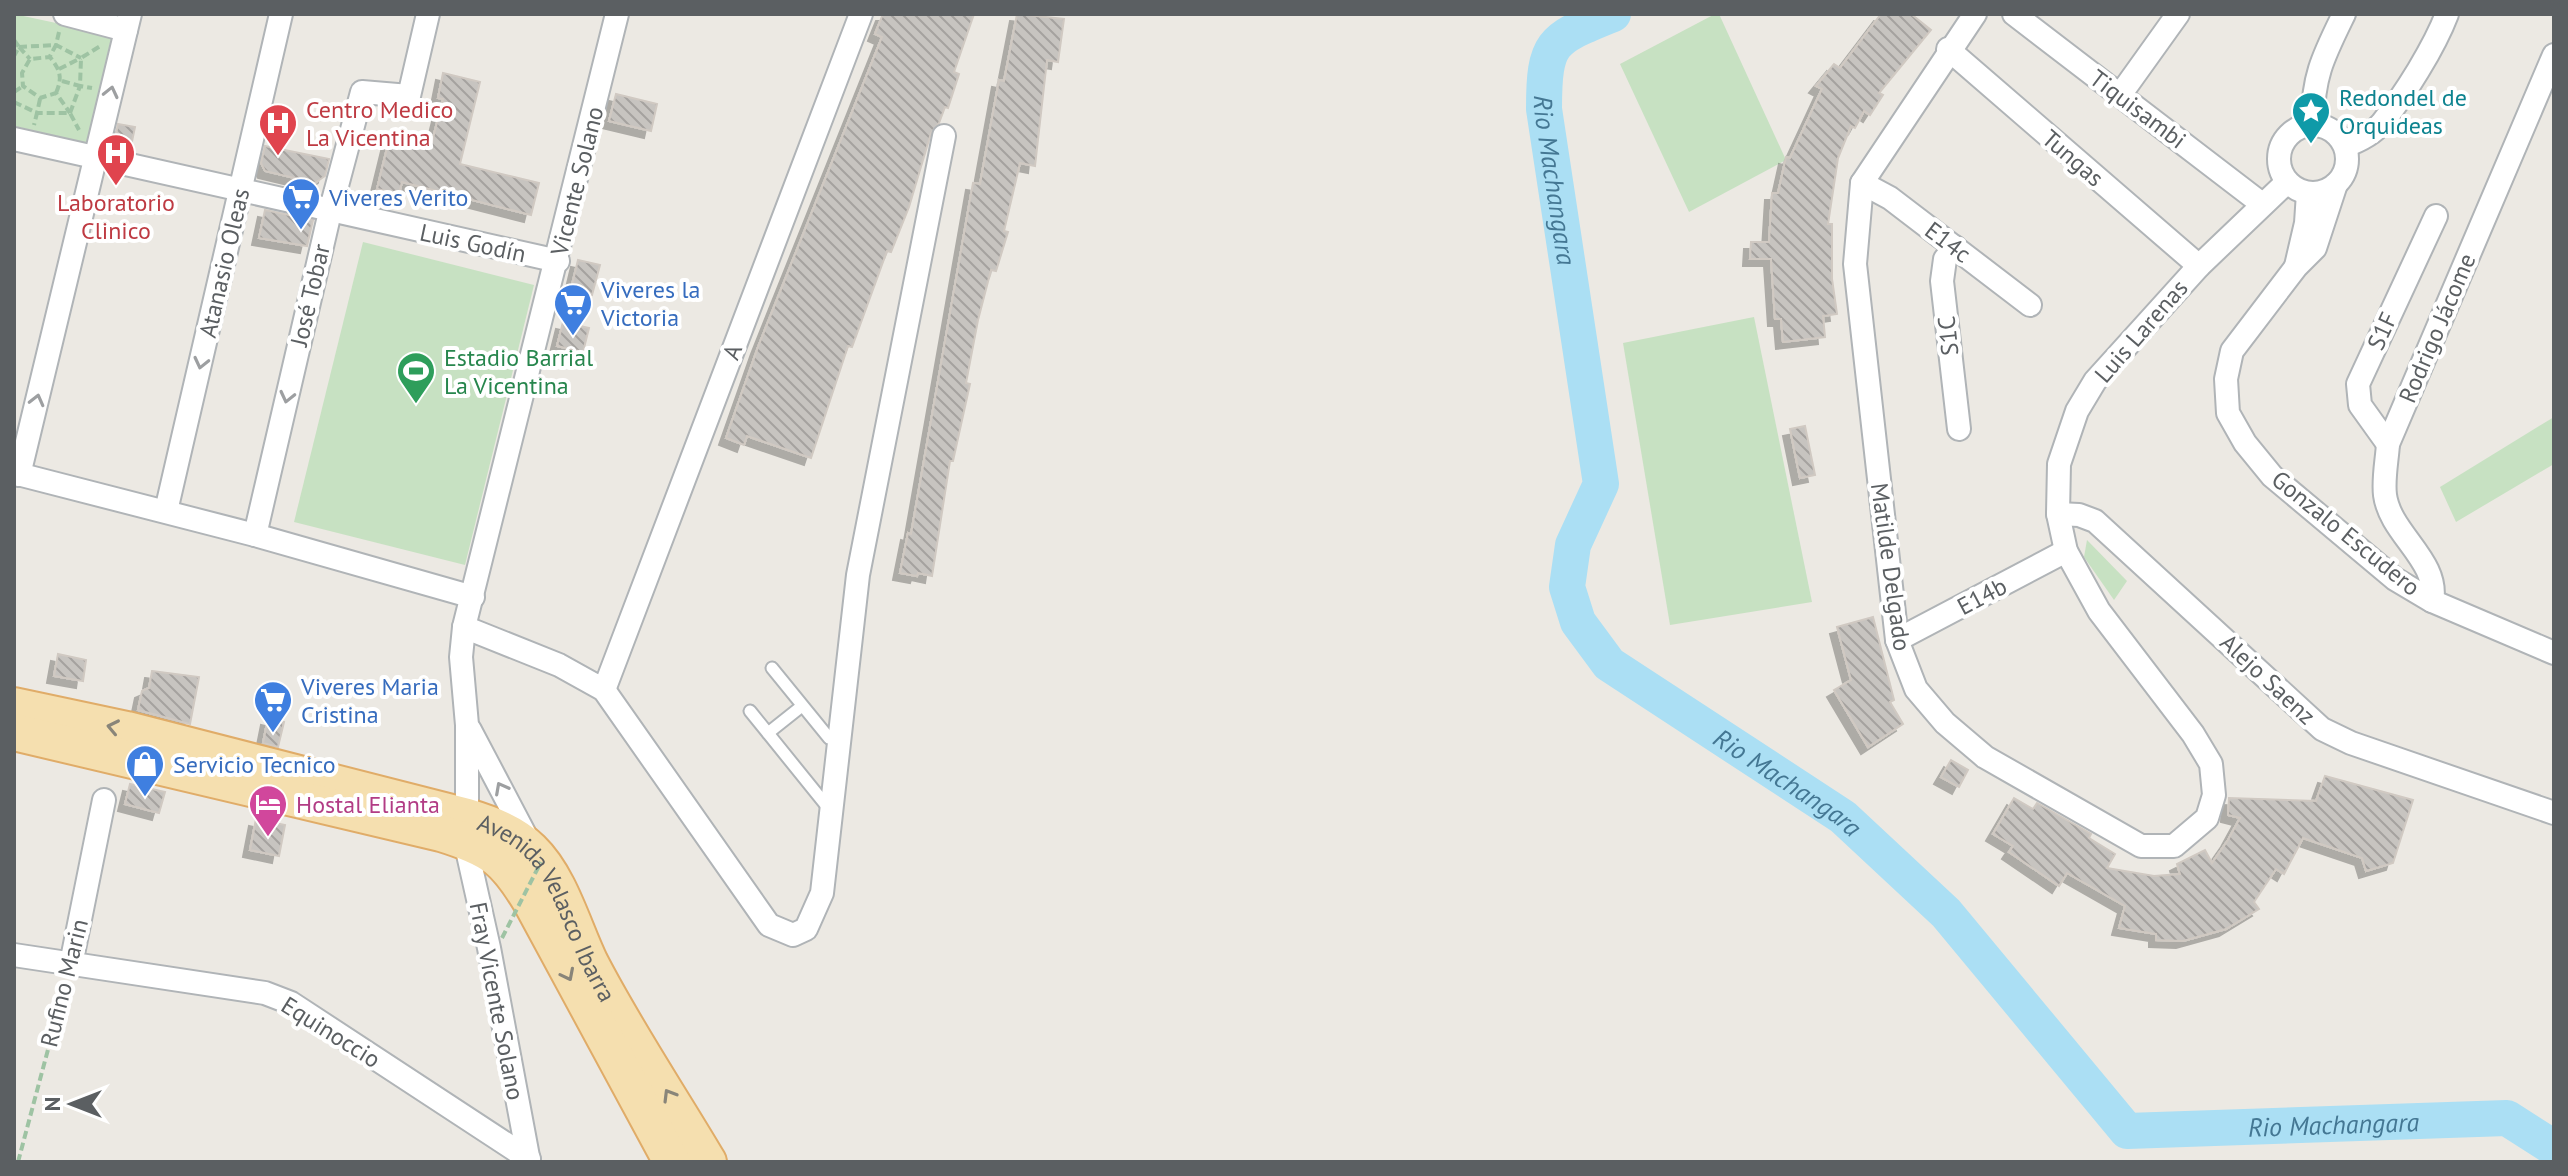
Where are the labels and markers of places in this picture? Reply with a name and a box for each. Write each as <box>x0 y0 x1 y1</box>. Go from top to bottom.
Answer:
place label: Redondel de Orquideas <box>2339 82 2467 141</box>
place icon: Redondel de Orquideas <box>2290 90 2332 145</box>
place label: Centro Medico La Vicentina <box>306 94 453 153</box>
hospital icon: Centro Medico La Vicentina <box>257 102 299 157</box>
hospital icon: Laboratorio Clinico <box>95 132 137 187</box>
supermarket icon: Viveres Verito <box>280 176 322 231</box>
place label: Viveres Verito <box>328 182 468 213</box>
place label: Laboratorio Clinico <box>57 187 175 246</box>
place label: Viveres la Victoria <box>600 274 700 333</box>
supermarket icon: Viveres la Victoria <box>552 282 594 337</box>
place label: Estadio Barrial La Vicentina <box>444 342 593 401</box>
sports icon: Estadio Barrial La Vicentina <box>395 350 437 405</box>
place label: Viveres Maria Cristina <box>300 671 439 730</box>
supermarket icon: Viveres Maria Cristina <box>252 679 294 734</box>
shop icon: Servicio Tecnico <box>124 743 166 798</box>
place label: Servicio Tecnico <box>173 749 336 780</box>
hotel icon: Hostal Elianta <box>247 783 289 838</box>
place label: Hostal Elianta <box>296 789 440 820</box>

